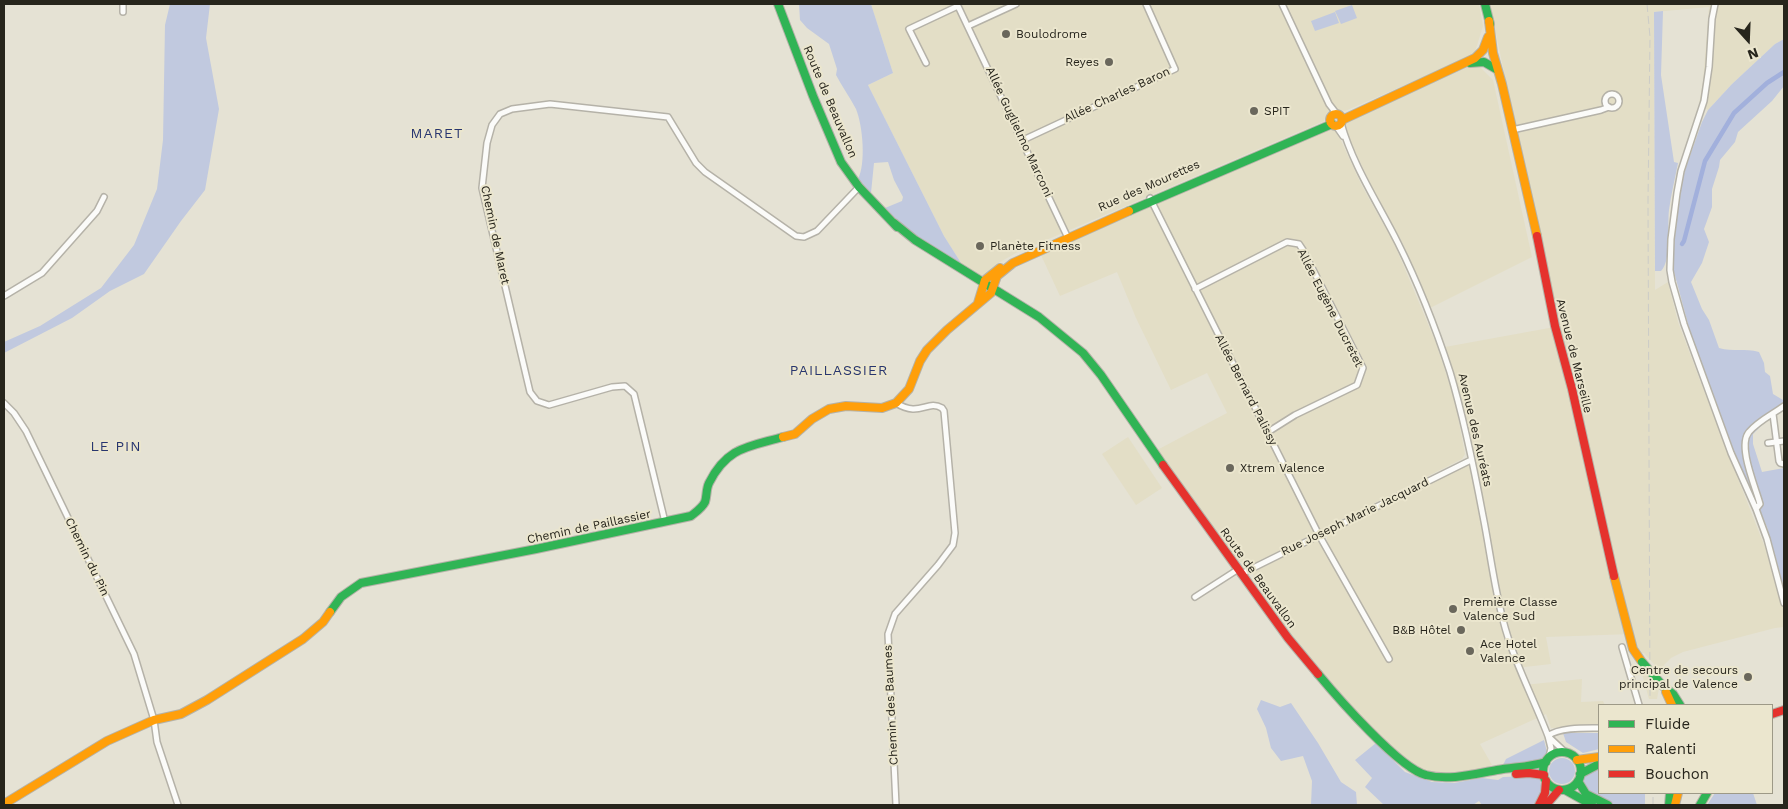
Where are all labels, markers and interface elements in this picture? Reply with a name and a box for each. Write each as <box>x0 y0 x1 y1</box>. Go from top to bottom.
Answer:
north arrow <box>1723 15 1773 65</box>
place label: Boulodrome <box>1016 27 1087 41</box>
marker: Boulodrome <box>1000 28 1012 40</box>
street label: Route de Beauvallon <box>800 44 860 160</box>
text: N <box>1746 45 1761 63</box>
place label: Reyes <box>1065 55 1099 69</box>
marker: Reyes <box>1103 56 1115 68</box>
street label: Allée Charles Baron <box>1062 64 1172 126</box>
street label: Allée Guglielmo Marconi <box>982 65 1056 199</box>
place label: SPIT <box>1264 104 1290 118</box>
marker: SPIT <box>1248 105 1260 117</box>
district label: MARET <box>410 126 464 142</box>
street label: Rue des Mourettes <box>1096 157 1202 215</box>
street label: Chemin de Maret <box>477 184 513 286</box>
place label: Planète Fitness <box>990 239 1081 253</box>
marker: Planète Fitness <box>974 240 986 252</box>
street label: Allée Eugène Ducretet <box>1294 246 1366 370</box>
street label: Avenue de Marseille <box>1553 297 1595 415</box>
street label: Allée Bernard Palissy <box>1212 332 1280 448</box>
district label: PAILLASSIER <box>788 363 890 379</box>
street label: Avenue des Auréats <box>1455 372 1495 488</box>
district label: LE PIN <box>90 439 142 455</box>
place label: Xtrem Valence <box>1240 461 1325 475</box>
marker: Xtrem Valence <box>1224 462 1236 474</box>
street label: Rue Joseph Marie Jacquard <box>1279 475 1431 559</box>
street label: Chemin de Paillassier <box>526 507 652 547</box>
street label: Chemin du Pin <box>62 515 112 599</box>
street label: Route de Beauvallon <box>1217 525 1299 631</box>
place label: Première Classe Valence Sud <box>1463 595 1557 623</box>
marker: Première Classe Valence Sud <box>1447 603 1459 615</box>
place label: B&B Hôtel <box>1392 623 1451 637</box>
marker: B&B Hôtel <box>1455 624 1467 636</box>
place label: Ace Hotel Valence <box>1480 637 1537 665</box>
street label: Chemin des Baumes <box>881 645 901 765</box>
marker: Ace Hotel Valence <box>1464 645 1476 657</box>
place label: Centre de secours principal de Valence <box>1619 663 1738 691</box>
marker: Centre de secours principal de Valence <box>1742 671 1754 683</box>
legend <box>1598 704 1773 794</box>
text: Fluide <box>1645 715 1690 733</box>
text: Ralenti <box>1645 740 1696 758</box>
text: Bouchon <box>1645 765 1709 783</box>

